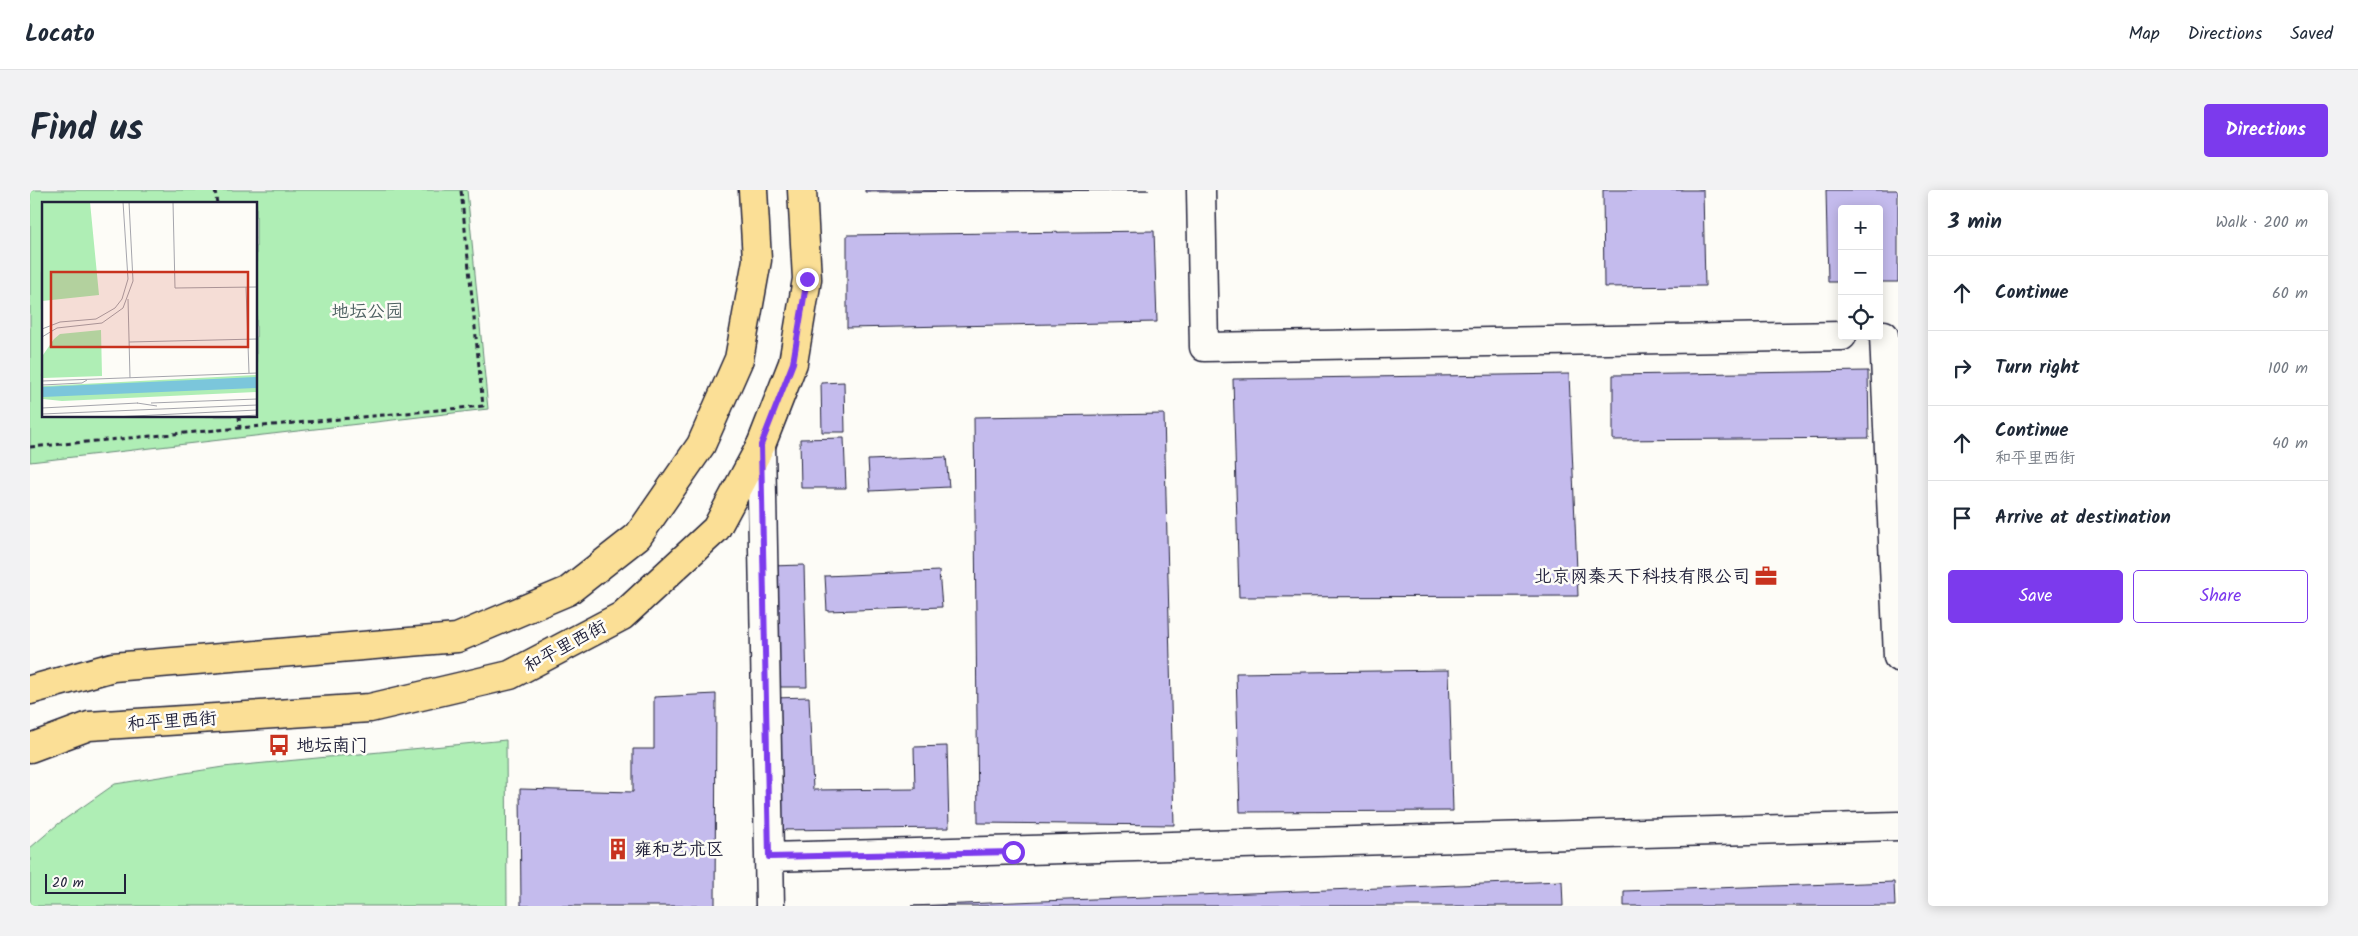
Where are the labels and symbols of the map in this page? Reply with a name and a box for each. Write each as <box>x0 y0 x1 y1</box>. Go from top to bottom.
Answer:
inset map <box>42 202 258 418</box>
route end <box>796 268 819 291</box>
park label: 地坛公园 <box>331 298 403 327</box>
place label: 北京网秦天下科技有限公司 <box>1534 563 1750 592</box>
office icon: 北京网秦天下科技有限公司 <box>1753 563 1779 589</box>
street label: 和平里西街 <box>519 613 612 681</box>
street label: 和平里西街 <box>126 705 218 740</box>
bus stop icon: 地坛南门 <box>266 732 292 758</box>
place label: 地坛南门 <box>296 732 368 761</box>
building icon: 雍和艺术区 <box>605 836 631 862</box>
place label: 雍和艺术区 <box>634 836 724 865</box>
route start <box>1002 841 1025 864</box>
scale bar <box>45 871 126 894</box>

